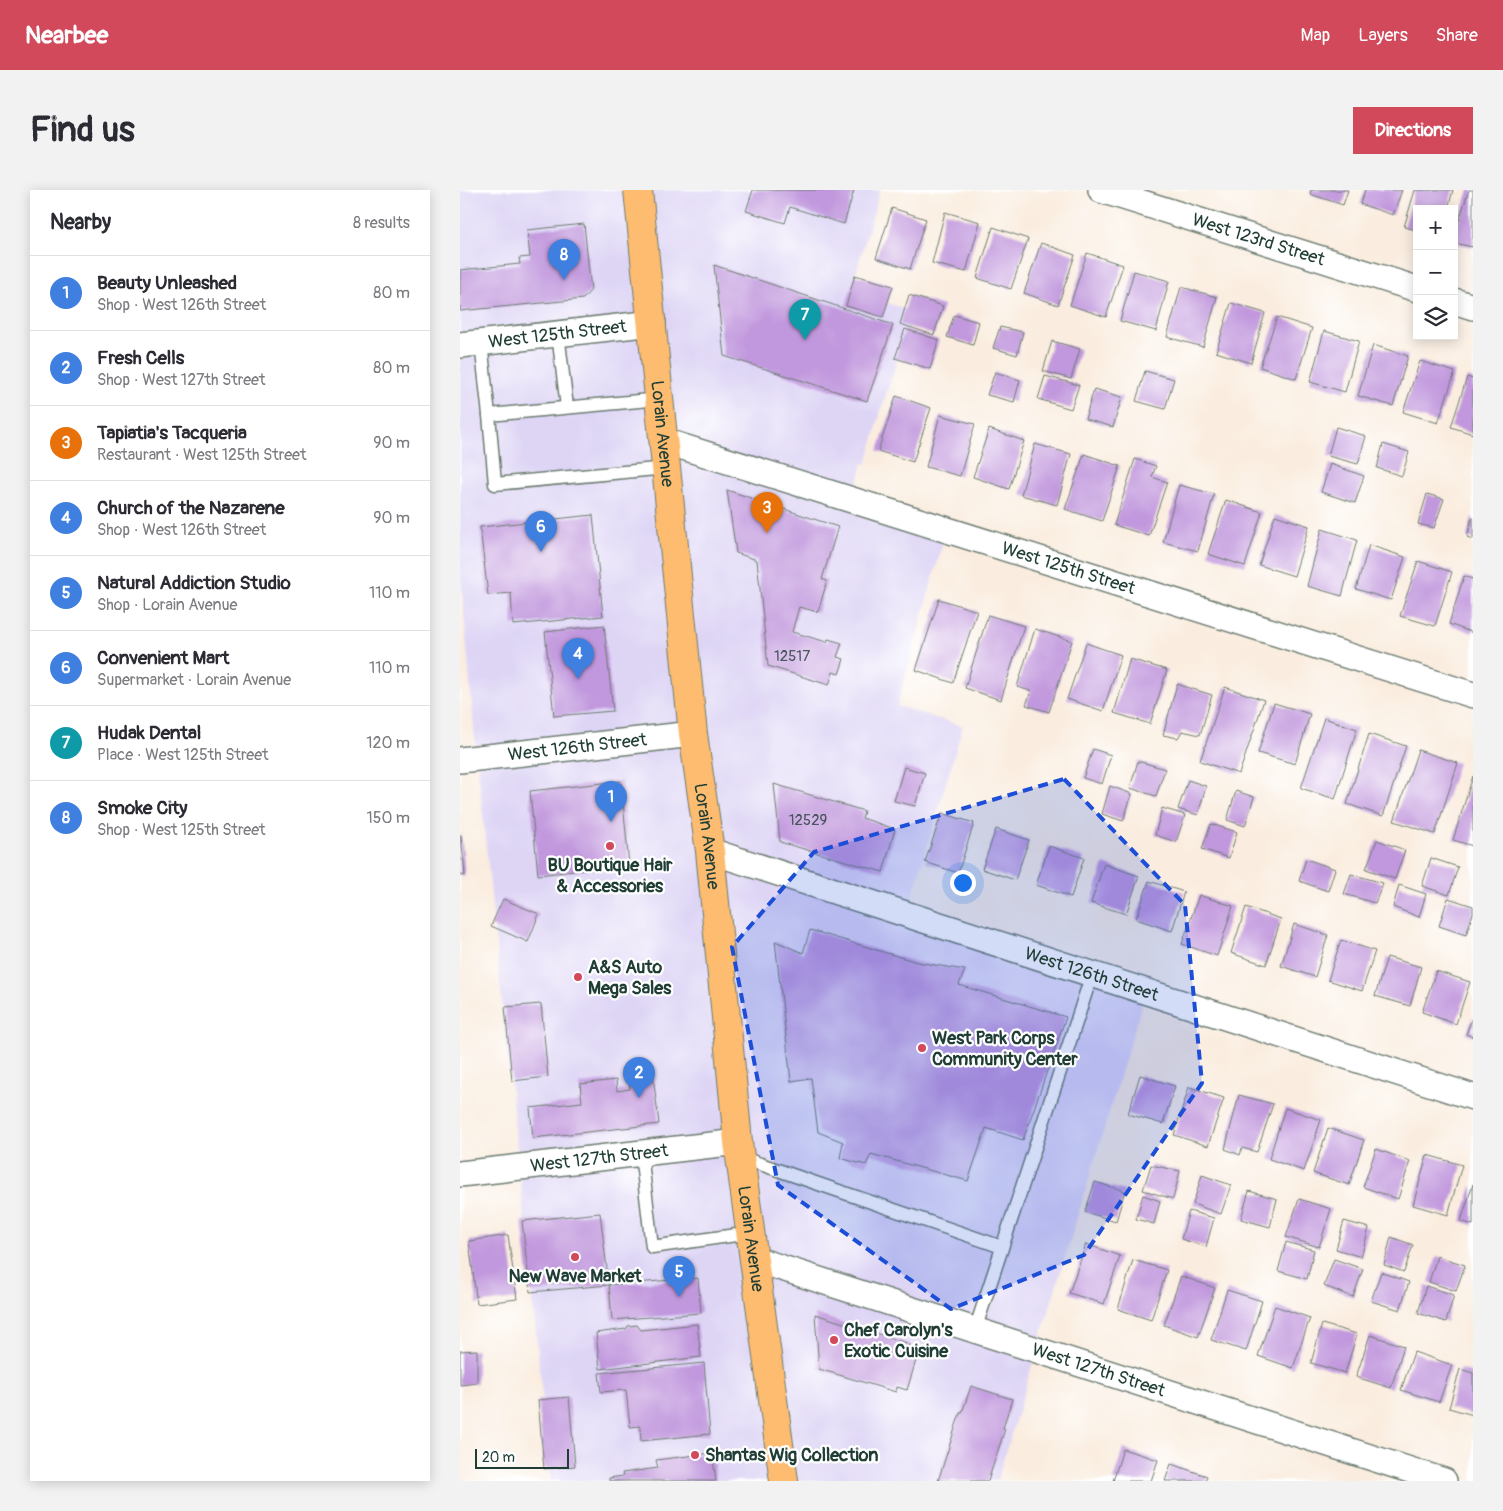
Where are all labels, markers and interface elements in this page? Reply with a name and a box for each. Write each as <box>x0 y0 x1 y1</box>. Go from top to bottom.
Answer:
text: Nearbee <box>25 21 108 50</box>
text: Map <box>1301 24 1330 47</box>
text: Layers <box>1358 24 1408 47</box>
text: Share <box>1436 24 1478 47</box>
button: Directions <box>1353 107 1473 154</box>
text: Find us <box>30 108 135 152</box>
map controls <box>1413 205 1458 340</box>
button: + <box>1413 205 1458 250</box>
street label: West 123rd Street <box>1189 208 1328 272</box>
text: Nearby <box>50 209 111 236</box>
text: 8 results <box>353 213 410 233</box>
pin: 8 <box>548 239 580 280</box>
button: − <box>1413 250 1458 295</box>
text: Beauty Unleashed <box>97 271 237 295</box>
text: 1 <box>63 283 69 303</box>
text: 80 m <box>373 283 410 303</box>
text: Shop · West 126th Street <box>97 295 266 315</box>
button: layers <box>1413 295 1458 340</box>
pin: 7 <box>789 299 821 340</box>
street label: West 125th Street <box>487 315 628 354</box>
text: Fresh Cells <box>97 346 184 370</box>
text: 2 <box>62 358 70 378</box>
text: 80 m <box>373 358 410 378</box>
text: Shop · West 127th Street <box>97 370 265 390</box>
street label: Lorain Avenue <box>645 379 679 488</box>
text: Tapiatia's Tacqueria <box>97 421 247 445</box>
text: 3 <box>62 433 70 453</box>
text: 90 m <box>373 433 410 453</box>
text: Restaurant · West 125th Street <box>97 445 306 465</box>
pin: 3 <box>751 492 783 533</box>
text: Church of the Nazarene <box>97 496 285 520</box>
text: 4 <box>61 508 71 528</box>
text: 90 m <box>373 508 410 528</box>
pin: 6 <box>525 511 557 552</box>
text: Shop · West 126th Street <box>97 520 266 540</box>
street label: West 125th Street <box>999 537 1139 600</box>
text: Natural Addiction Studio <box>97 571 291 595</box>
text: 5 <box>62 583 70 603</box>
text: 110 m <box>369 583 410 603</box>
text: Shop · Lorain Avenue <box>97 595 237 615</box>
pin: 4 <box>562 638 594 679</box>
text: Convenient Mart <box>97 646 229 670</box>
house number: 12517 <box>774 647 810 666</box>
text: 6 <box>61 658 71 678</box>
text: 110 m <box>369 658 410 678</box>
text: Supermarket · Lorain Avenue <box>97 670 291 690</box>
text: Hudak Dental <box>97 721 201 745</box>
street label: West 126th Street <box>507 728 649 767</box>
text: 7 <box>62 733 70 753</box>
text: 120 m <box>366 733 410 753</box>
text: Place · West 125th Street <box>97 745 269 765</box>
pin: 1 <box>595 781 627 822</box>
street label: Lorain Avenue <box>688 782 725 891</box>
text: Smoke City <box>97 796 187 820</box>
text: 8 <box>62 808 70 828</box>
text: 150 m <box>366 808 410 828</box>
house number: 12529 <box>789 811 827 830</box>
text: Shop · West 125th Street <box>97 820 266 840</box>
marker: BU Boutique Hair & Accessories <box>604 840 616 852</box>
place label: BU Boutique Hair & Accessories <box>547 854 673 898</box>
your location <box>950 870 976 896</box>
street label: West 126th Street <box>1022 942 1162 1007</box>
place label: A&S Auto Mega Sales <box>588 956 672 1000</box>
marker: A&S Auto Mega Sales <box>572 971 584 983</box>
place label: West Park Corps Community Center <box>932 1027 1078 1071</box>
marker: West Park Corps Community Center <box>916 1042 928 1054</box>
pin: 2 <box>623 1057 655 1098</box>
street label: West 127th Street <box>529 1139 670 1178</box>
street label: Lorain Avenue <box>732 1184 769 1294</box>
marker: New Wave Market <box>569 1251 581 1263</box>
pin: 5 <box>663 1256 695 1297</box>
place label: New Wave Market <box>508 1265 642 1288</box>
place label: Chef Carolyn's Exotic Cuisine <box>844 1319 954 1363</box>
marker: Chef Carolyn's Exotic Cuisine <box>828 1334 840 1346</box>
street label: West 127th Street <box>1029 1338 1169 1403</box>
place label: Shantas Wig Collection <box>705 1444 878 1467</box>
scale bar <box>475 1446 569 1469</box>
text: 20 m <box>482 1449 515 1466</box>
marker: Shantas Wig Collection <box>689 1449 701 1461</box>

